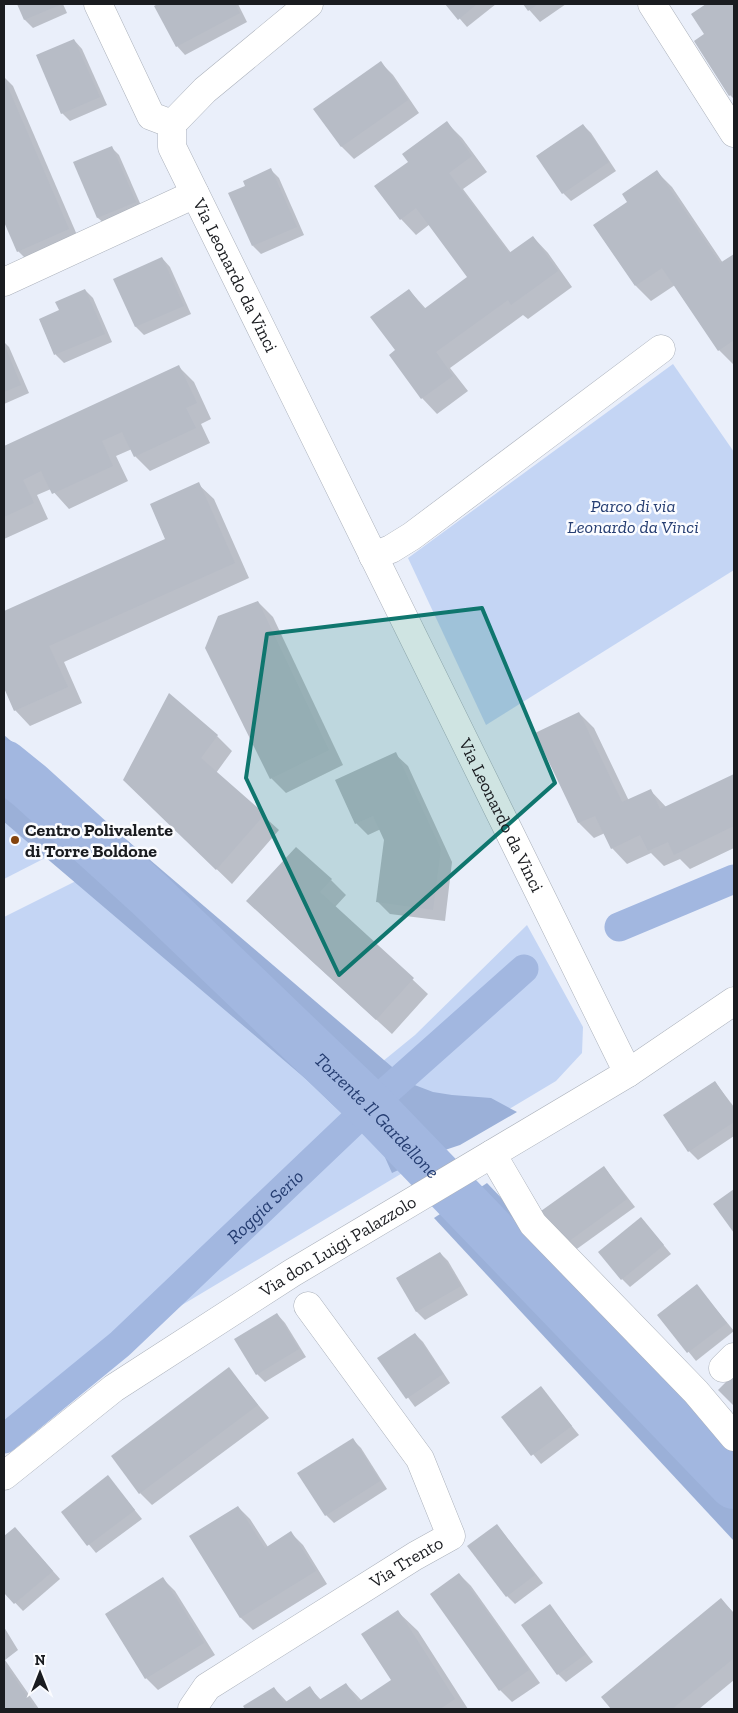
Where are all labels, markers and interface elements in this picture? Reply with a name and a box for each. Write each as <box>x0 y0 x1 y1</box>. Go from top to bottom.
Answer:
street label: Via Leonardo da Vinci <box>188 194 282 356</box>
park label: Parco di via Leonardo da Vinci <box>567 495 699 538</box>
street label: Via Leonardo da Vinci <box>454 734 548 896</box>
place label: Centro Polivalente di Torre Boldone <box>25 819 173 862</box>
marker: Centro Polivalente di Torre Boldone <box>9 834 21 846</box>
water label: Torrente Il Gardellone <box>310 1048 445 1183</box>
water label: Roggia Serio <box>222 1164 308 1248</box>
street label: Via don Luigi Palazzolo <box>255 1191 420 1302</box>
street label: Via Trento <box>365 1532 447 1593</box>
north arrow <box>15 1648 65 1698</box>
text: N <box>35 1652 46 1669</box>

